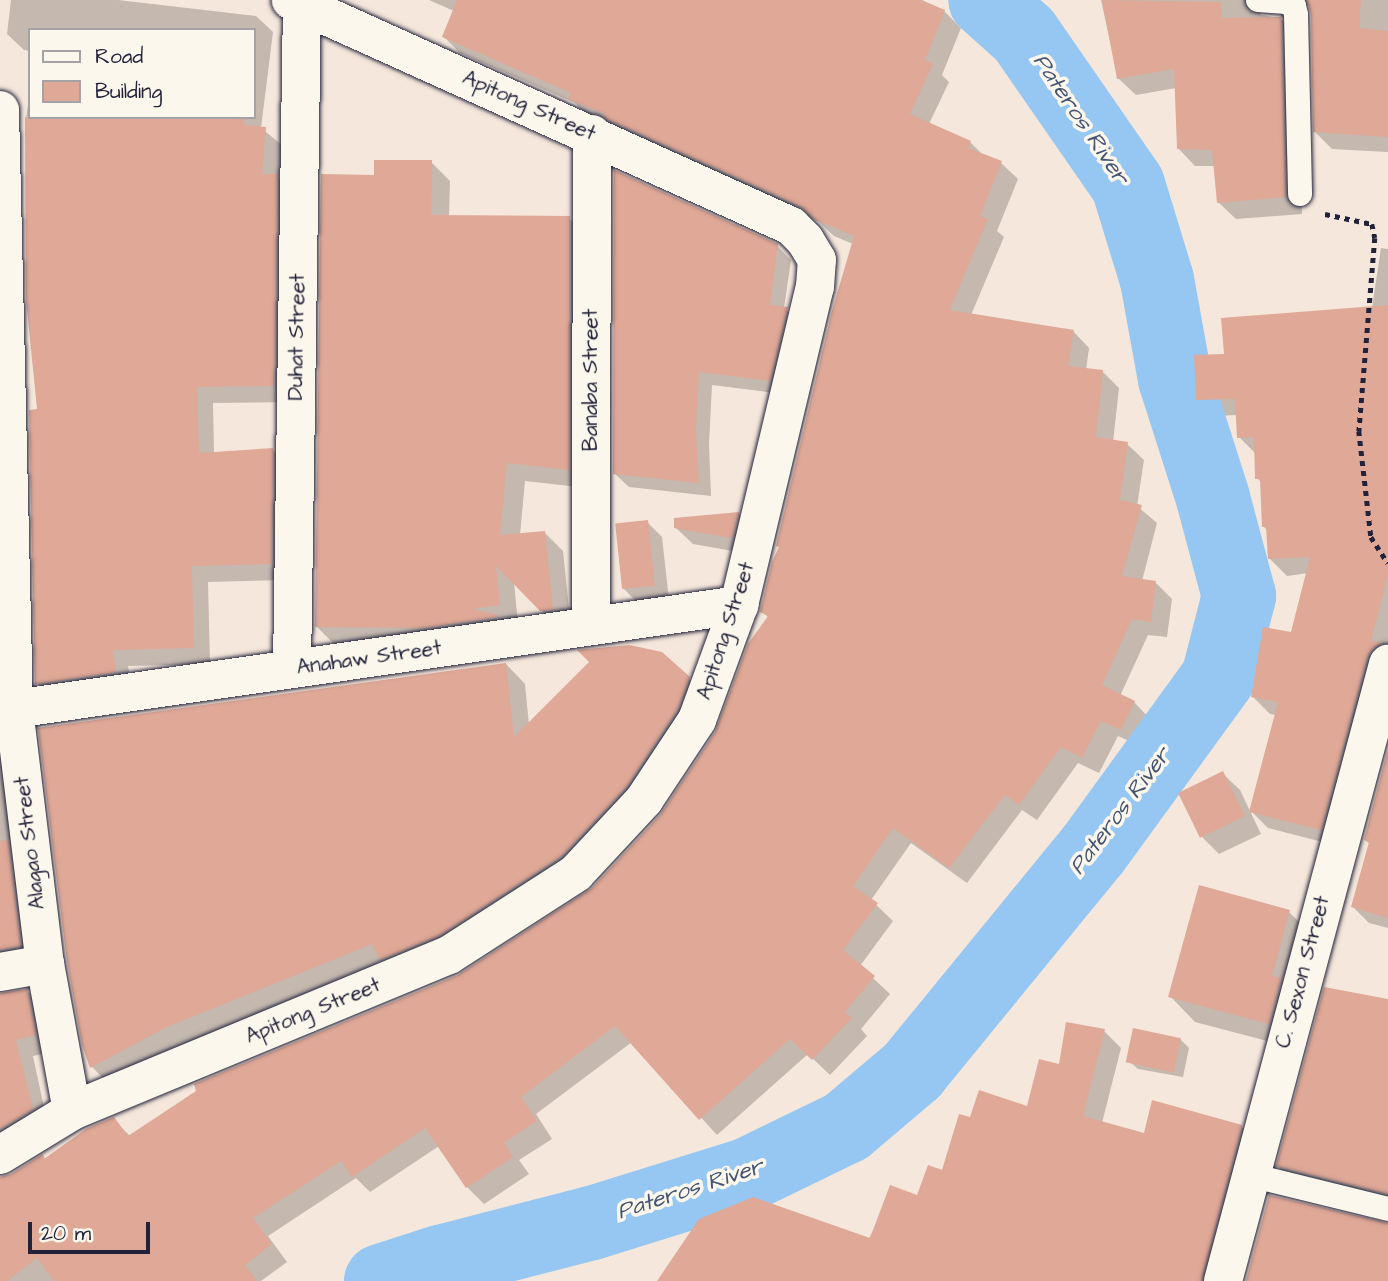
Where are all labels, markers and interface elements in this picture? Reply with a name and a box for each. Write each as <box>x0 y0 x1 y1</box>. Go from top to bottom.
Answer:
legend <box>28 28 256 119</box>
text: Road <box>95 42 143 71</box>
water label: Pateros River <box>1027 49 1135 189</box>
street label: Apitong Street <box>458 65 600 147</box>
text: Building <box>95 77 162 106</box>
street label: Duhat Street <box>283 273 311 401</box>
street label: Banaba Street <box>578 309 604 451</box>
street label: Apitong Street <box>692 559 760 703</box>
street label: Anahaw Street <box>295 635 443 681</box>
water label: Pateros River <box>1063 742 1177 880</box>
street label: Alagao Street <box>9 775 51 911</box>
street label: C. Sexon Street <box>1271 893 1335 1051</box>
street label: Apitong Street <box>242 973 384 1049</box>
water label: Pateros River <box>614 1152 766 1226</box>
scale bar <box>32 1208 154 1252</box>
text: 20 m <box>41 1219 91 1248</box>

